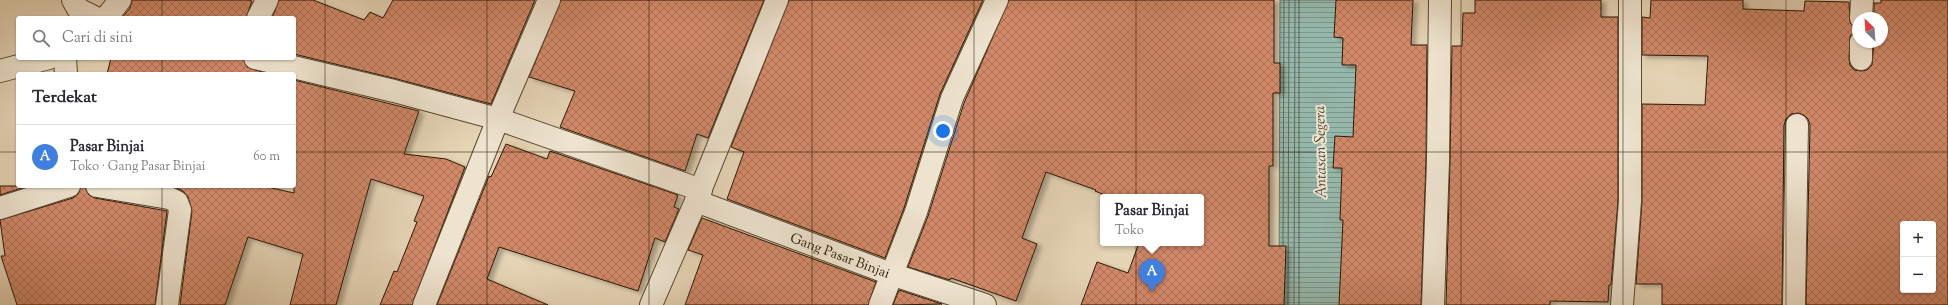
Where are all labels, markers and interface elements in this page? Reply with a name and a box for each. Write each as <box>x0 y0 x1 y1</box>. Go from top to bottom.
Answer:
north arrow <box>1852 12 1888 48</box>
search box <box>16 16 296 60</box>
icon: search <box>30 27 52 49</box>
text: Cari di sini <box>62 28 133 49</box>
text: Terdekat <box>32 86 97 110</box>
water label: Antasan Segera <box>1310 105 1333 198</box>
your location <box>933 121 953 141</box>
text: Pasar Binjai <box>70 137 144 158</box>
text: A <box>40 148 50 166</box>
text: 60 m <box>253 148 280 166</box>
text: Toko · Gang Pasar Binjai <box>70 158 205 176</box>
popup <box>1100 194 1204 246</box>
text: Pasar Binjai <box>1115 201 1189 222</box>
map controls <box>1900 221 1936 293</box>
button: + <box>1900 221 1936 257</box>
text: Toko <box>1115 222 1144 240</box>
street label: Gang Pasar Binjai <box>787 229 892 285</box>
button: − <box>1900 257 1936 293</box>
pin: A <box>1139 259 1165 292</box>

